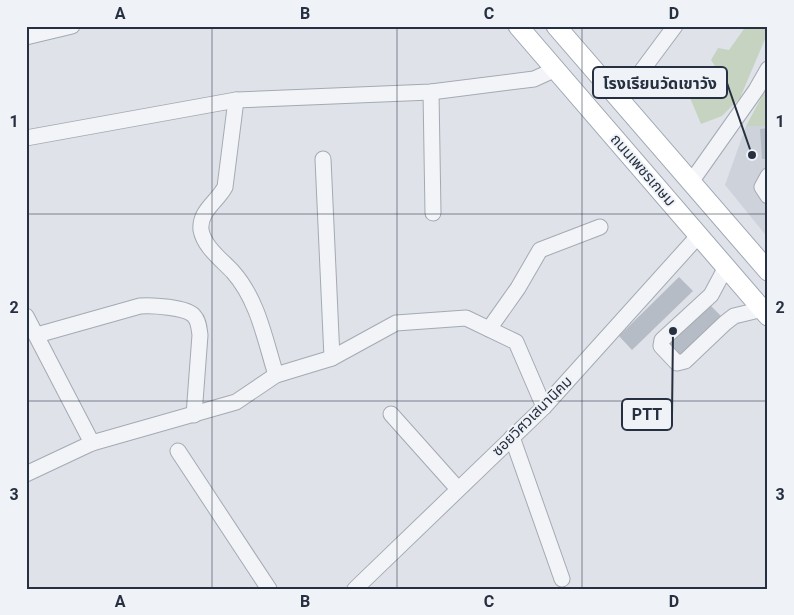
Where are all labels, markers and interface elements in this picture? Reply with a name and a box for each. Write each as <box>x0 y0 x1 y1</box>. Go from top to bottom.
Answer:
text: A <box>115 4 126 23</box>
text: B <box>300 4 310 23</box>
text: C <box>484 4 494 23</box>
text: D <box>669 4 679 23</box>
callout: โรงเรียนวัดเขาวัง <box>593 67 727 98</box>
text: โรงเรียนวัดเขาวัง <box>603 74 717 93</box>
text: 1 <box>9 112 19 131</box>
text: 1 <box>775 112 785 131</box>
street label: ถนนเพชรเกษม <box>607 130 679 210</box>
text: 2 <box>9 298 19 317</box>
text: 2 <box>775 298 785 317</box>
street label: ซอยวิศวเสนานิคม <box>488 372 576 460</box>
callout: PTT <box>622 399 672 430</box>
text: PTT <box>632 405 662 424</box>
text: 3 <box>9 485 19 504</box>
text: 3 <box>775 485 785 504</box>
text: A <box>115 592 126 611</box>
text: B <box>300 592 310 611</box>
text: C <box>484 592 494 611</box>
text: D <box>669 592 679 611</box>

